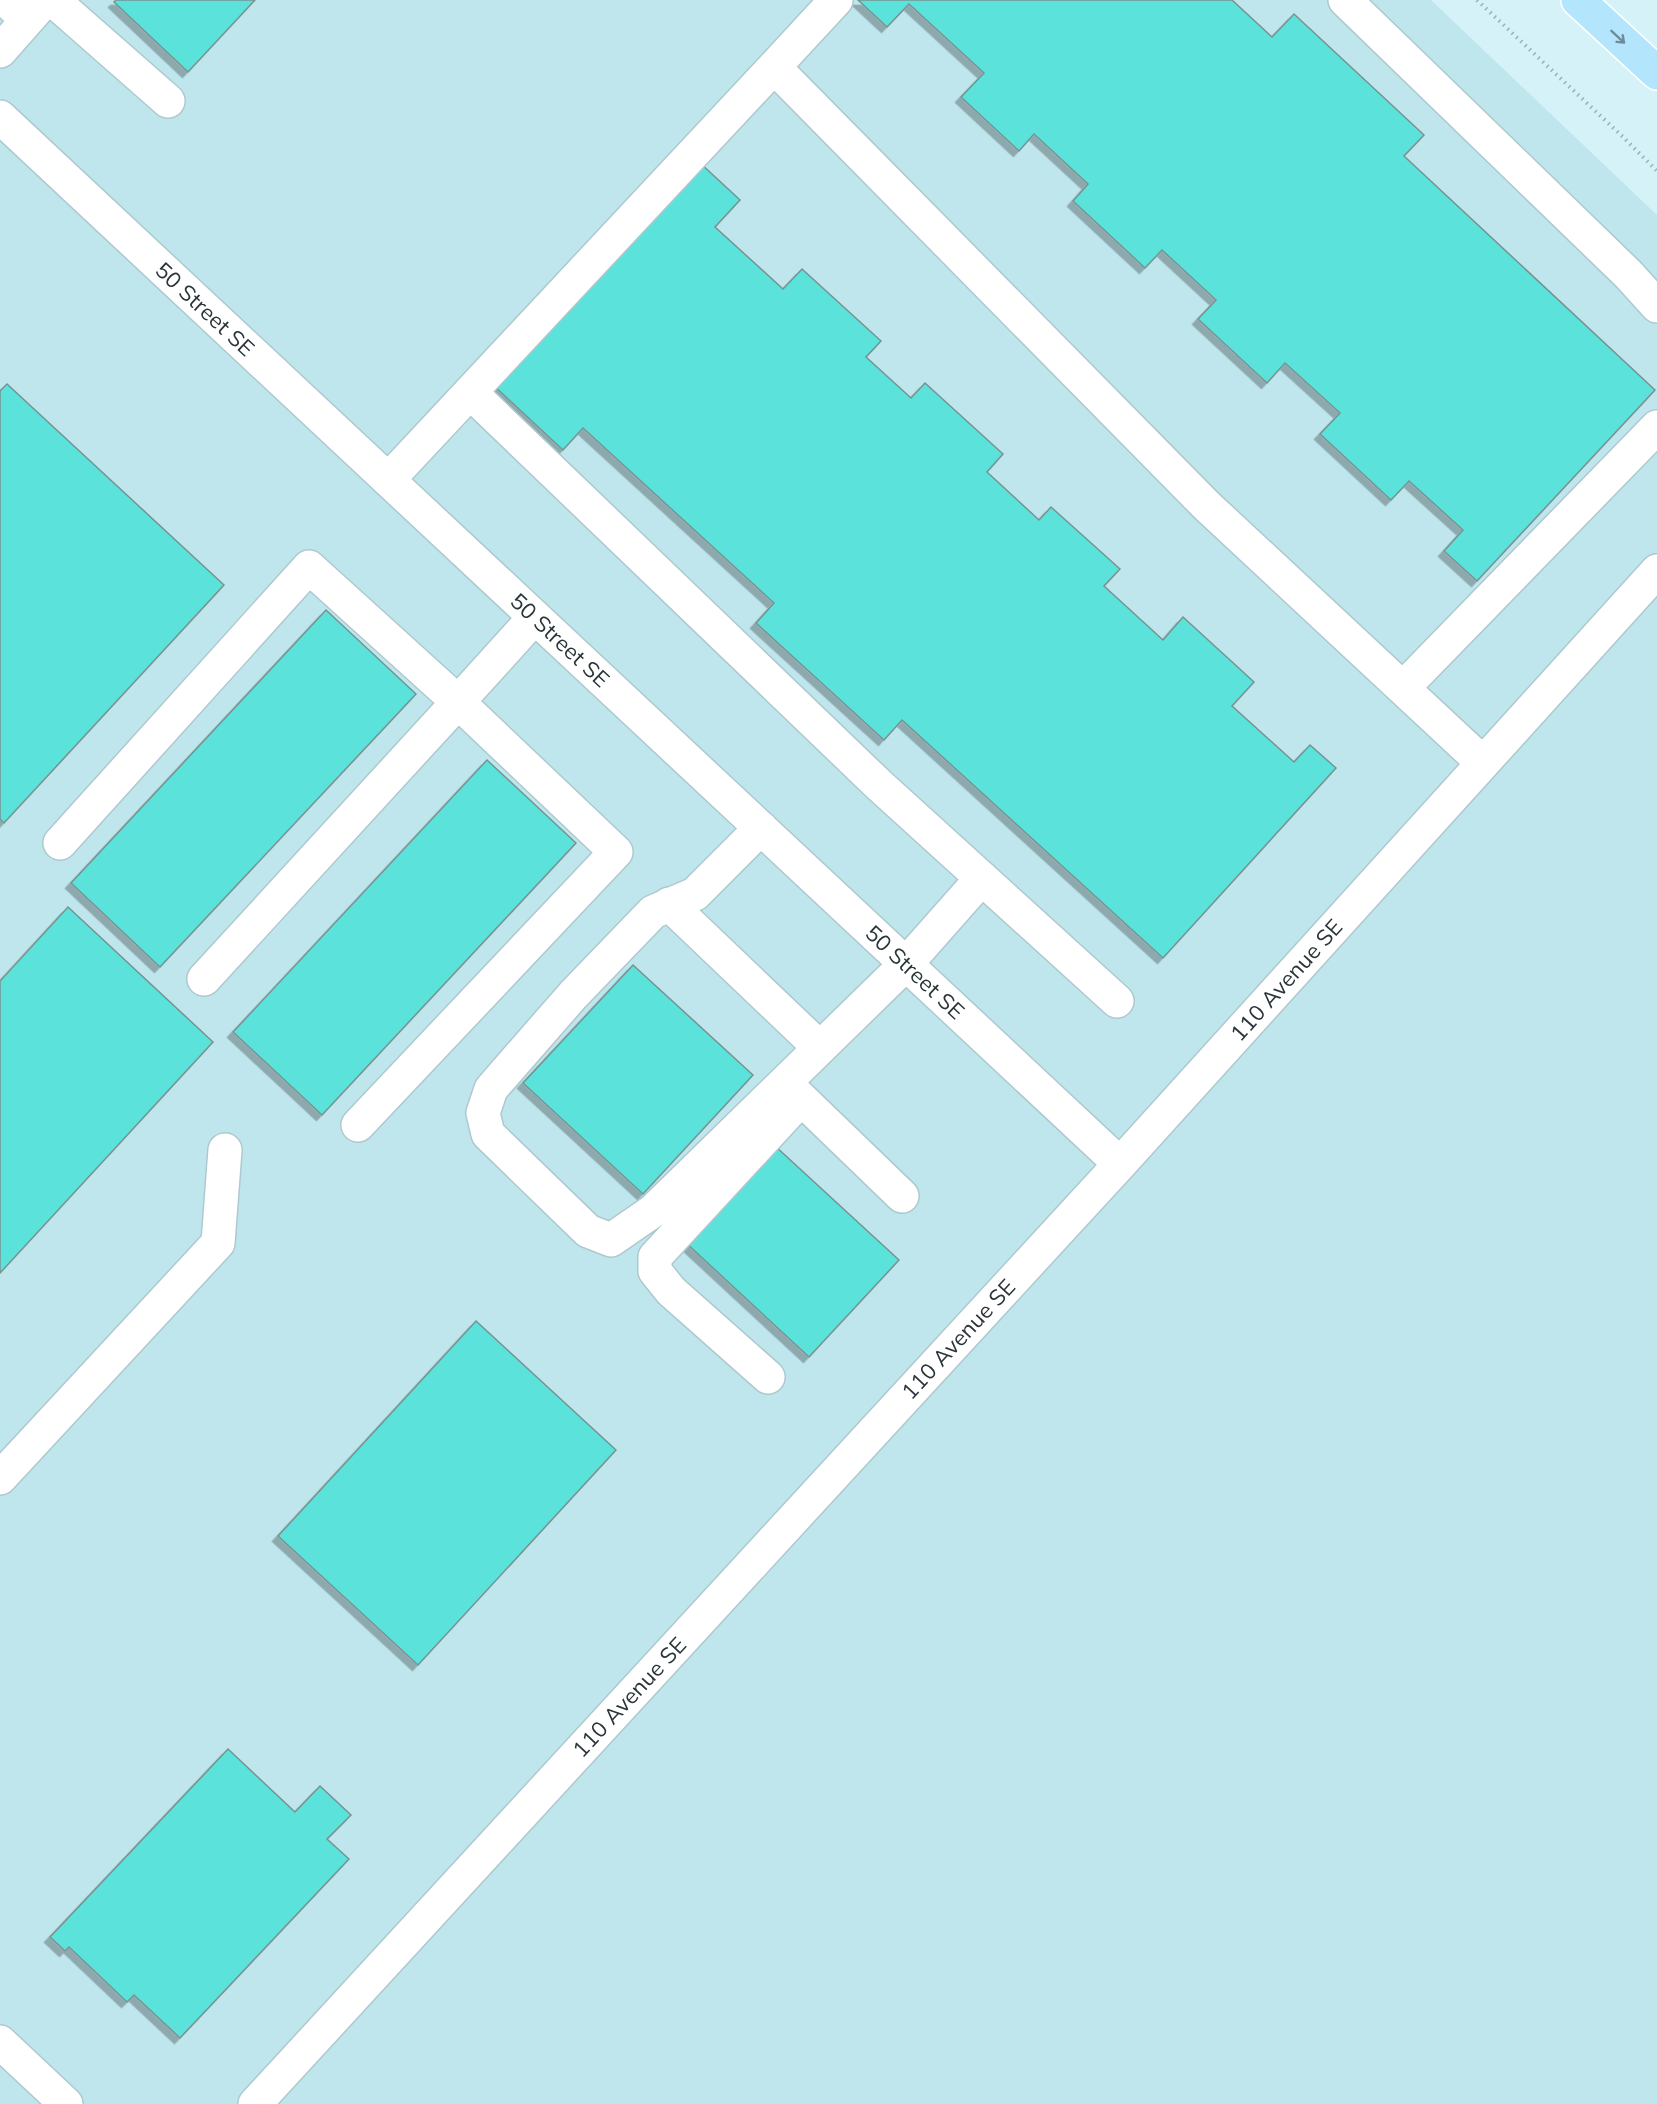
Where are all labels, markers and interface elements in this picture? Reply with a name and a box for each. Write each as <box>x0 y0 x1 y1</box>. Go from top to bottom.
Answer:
one-way arrow <box>1610 29 1625 44</box>
street label: 50 Street SE <box>150 256 260 362</box>
street label: 50 Street SE <box>505 587 615 693</box>
street label: 110 Avenue SE <box>1224 913 1348 1047</box>
street label: 50 Street SE <box>860 919 970 1025</box>
street label: 110 Avenue SE <box>895 1273 1021 1405</box>
street label: 110 Avenue SE <box>566 1631 692 1763</box>

